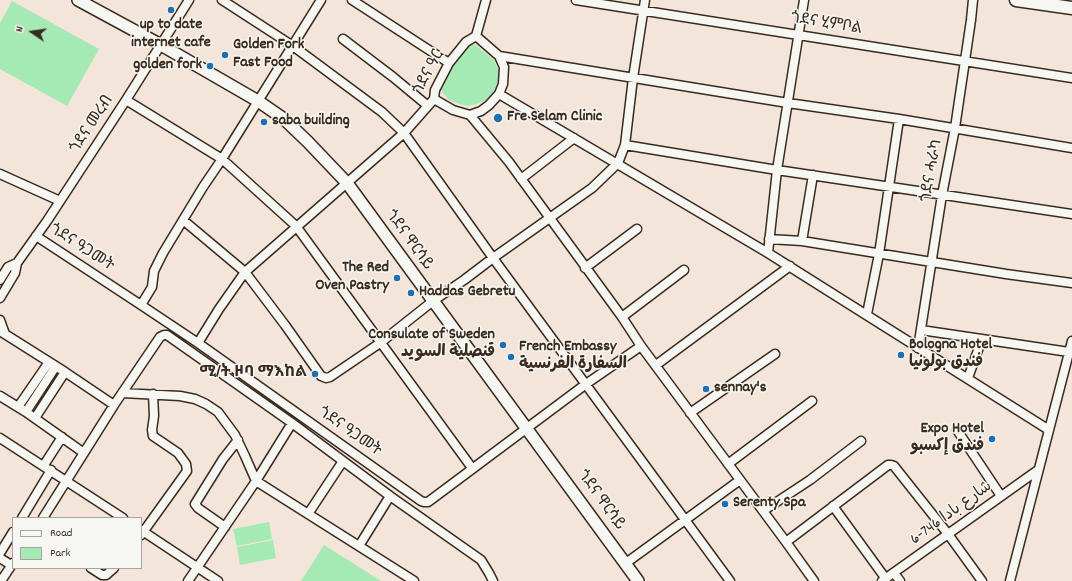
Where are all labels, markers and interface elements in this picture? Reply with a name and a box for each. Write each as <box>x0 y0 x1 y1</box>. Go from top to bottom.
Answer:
marker: up to date internet cafe <box>166 5 176 15</box>
street label: ጎደና ሂምቦል <box>789 10 863 40</box>
north arrow <box>12 12 52 52</box>
place label: up to date internet cafe <box>131 16 211 54</box>
text: N <box>12 25 29 34</box>
place label: Golden Fork Fast Food <box>233 36 304 74</box>
street label: ጎደና ዓር <box>410 48 450 98</box>
marker: Golden Fork Fast Food <box>220 50 230 60</box>
place label: golden fork <box>133 56 202 76</box>
marker: golden fork <box>205 61 215 71</box>
street label: ጎደና መረብ <box>67 92 119 158</box>
place label: Fre Selam Clinic <box>507 108 602 128</box>
place label: saba building <box>272 112 350 132</box>
marker: Fre Selam Clinic <box>492 112 504 124</box>
marker: saba building <box>259 117 269 127</box>
street label: ጎደና ሓራካ <box>918 138 948 204</box>
street label: ጎደና ዋርሳይ <box>380 207 436 275</box>
street label: ጎደና ዓጋመት <box>45 221 117 277</box>
place label: The Red Oven Pastry <box>315 259 389 297</box>
marker: The Red Oven Pastry <box>392 273 402 283</box>
place label: Haddas Gebretu <box>419 283 515 303</box>
marker: Haddas Gebretu <box>406 288 416 298</box>
place label: Consulate of Sweden قنصلية السويد <box>368 326 495 364</box>
place label: Bologna Hotel فندق بولونيا <box>909 336 992 374</box>
place label: French Embassy السفارة الفرنسية <box>519 338 627 376</box>
marker: Consulate of Sweden قنصلية السويد <box>498 340 508 350</box>
marker: Bologna Hotel فندق بولونيا <box>896 350 906 360</box>
marker: French Embassy السفارة الفرنسية <box>506 352 516 362</box>
place label: ሚ/ት ዞባ ማእከል <box>199 364 307 384</box>
marker: ሚ/ት ዞባ ማእከል <box>310 369 320 379</box>
place label: sennay's <box>714 379 766 399</box>
marker: sennay's <box>701 384 711 394</box>
street label: ጎደና ዓጋመት <box>314 404 384 462</box>
place label: Expo Hotel فندق إكسبو <box>911 420 984 458</box>
marker: Expo Hotel فندق إكسبو <box>987 434 997 444</box>
street label: ጎደና ዋርሳይ <box>572 467 628 535</box>
street label: شارع بادا 746-6 <box>907 478 997 550</box>
place label: Serenty Spa <box>733 494 805 514</box>
marker: Serenty Spa <box>720 499 730 509</box>
legend <box>12 517 142 569</box>
text: Road <box>50 525 72 542</box>
text: Park <box>50 545 70 562</box>

